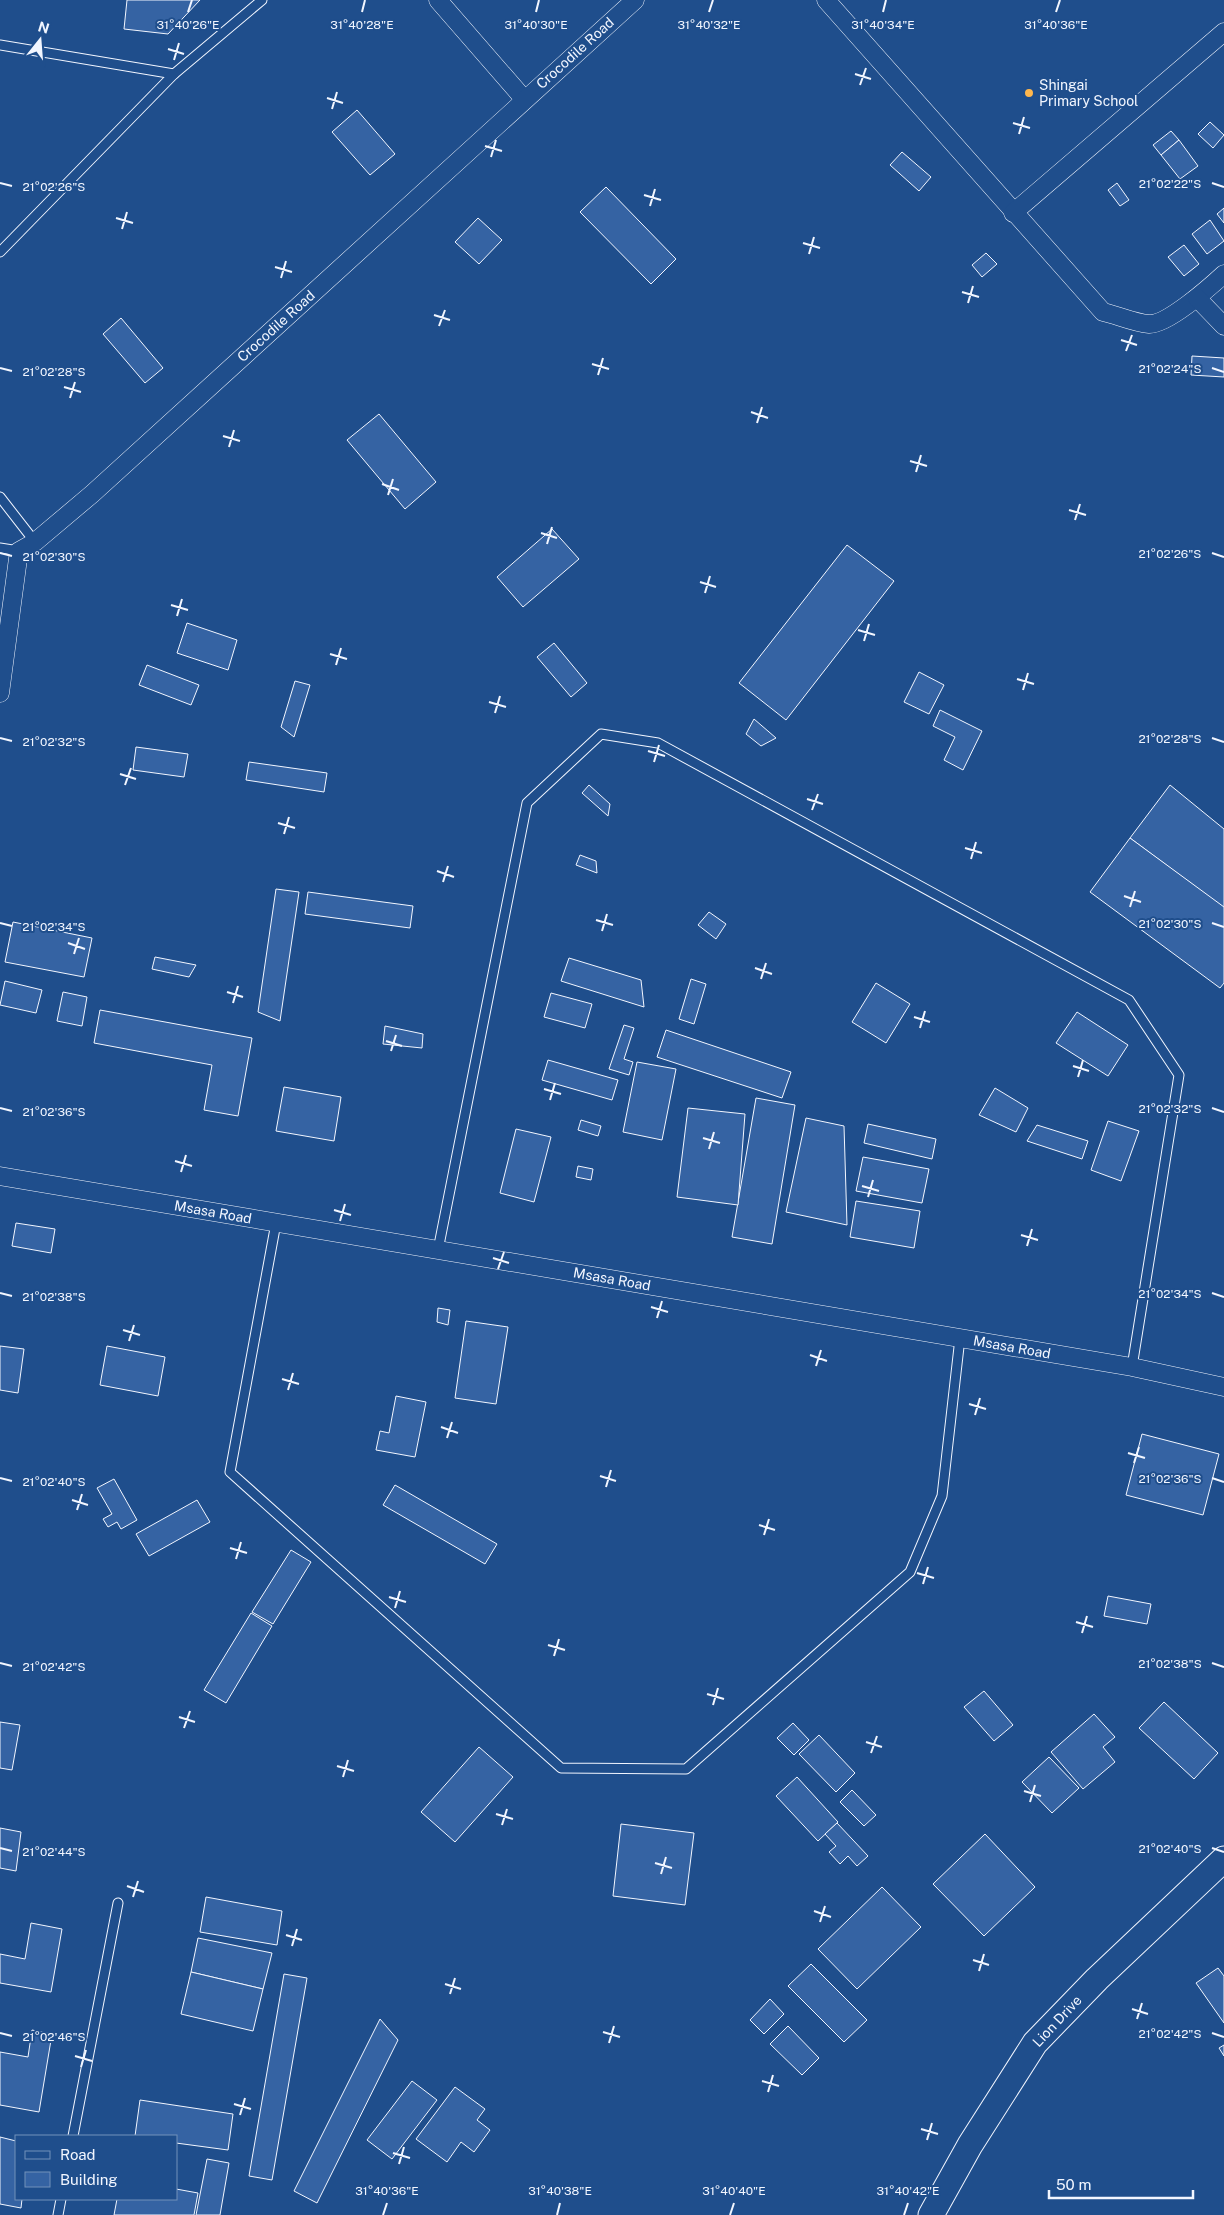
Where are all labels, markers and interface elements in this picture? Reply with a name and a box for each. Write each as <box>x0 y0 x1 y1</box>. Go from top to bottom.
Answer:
street label: Crocodile Road <box>533 14 617 92</box>
north arrow <box>15 15 65 65</box>
text: N <box>36 18 51 37</box>
text: 31°40'26"E <box>156 18 220 32</box>
text: 31°40'28"E <box>330 18 394 32</box>
text: 31°40'30"E <box>504 18 568 32</box>
text: 31°40'32"E <box>677 18 741 32</box>
text: 31°40'34"E <box>851 18 915 32</box>
text: 31°40'36"E <box>1024 18 1088 32</box>
place label: Shingai Primary School <box>1039 77 1138 109</box>
marker: Shingai Primary School <box>1023 87 1035 99</box>
text: 21°02'22"S <box>1139 177 1201 191</box>
text: 21°02'26"S <box>23 180 85 194</box>
street label: Crocodile Road <box>234 287 318 365</box>
text: 21°02'24"S <box>1139 362 1201 376</box>
text: 21°02'28"S <box>22 365 86 379</box>
text: 21°02'26"S <box>1139 547 1201 561</box>
text: 21°02'30"S <box>22 550 86 564</box>
text: 21°02'28"S <box>1138 732 1202 746</box>
text: 21°02'32"S <box>23 735 85 749</box>
text: 21°02'30"S <box>1138 917 1202 931</box>
text: 21°02'34"S <box>22 920 86 934</box>
text: 21°02'32"S <box>1139 1102 1201 1116</box>
text: 21°02'36"S <box>22 1105 86 1119</box>
street label: Msasa Road <box>173 1197 253 1227</box>
street label: Msasa Road <box>572 1264 652 1294</box>
text: 21°02'34"S <box>1138 1287 1202 1301</box>
text: 21°02'38"S <box>22 1290 86 1304</box>
street label: Msasa Road <box>972 1332 1052 1362</box>
text: 21°02'36"S <box>1138 1472 1202 1486</box>
text: 21°02'40"S <box>22 1475 86 1489</box>
text: 21°02'38"S <box>1138 1657 1202 1671</box>
text: 21°02'42"S <box>23 1660 85 1674</box>
text: 21°02'40"S <box>1138 1842 1202 1856</box>
text: 21°02'44"S <box>22 1845 86 1859</box>
street label: Lion Drive <box>1029 1992 1085 2050</box>
text: 21°02'42"S <box>1139 2027 1201 2041</box>
text: 21°02'46"S <box>22 2030 86 2044</box>
legend <box>15 2135 178 2200</box>
text: Road <box>60 2146 96 2163</box>
scale bar <box>1049 2168 1193 2200</box>
text: Building <box>60 2171 118 2188</box>
text: 50 m <box>1056 2176 1091 2193</box>
text: 31°40'36"E <box>355 2184 419 2198</box>
text: 31°40'38"E <box>528 2184 592 2198</box>
text: 31°40'40"E <box>702 2184 766 2198</box>
text: 31°40'42"E <box>876 2184 940 2198</box>

